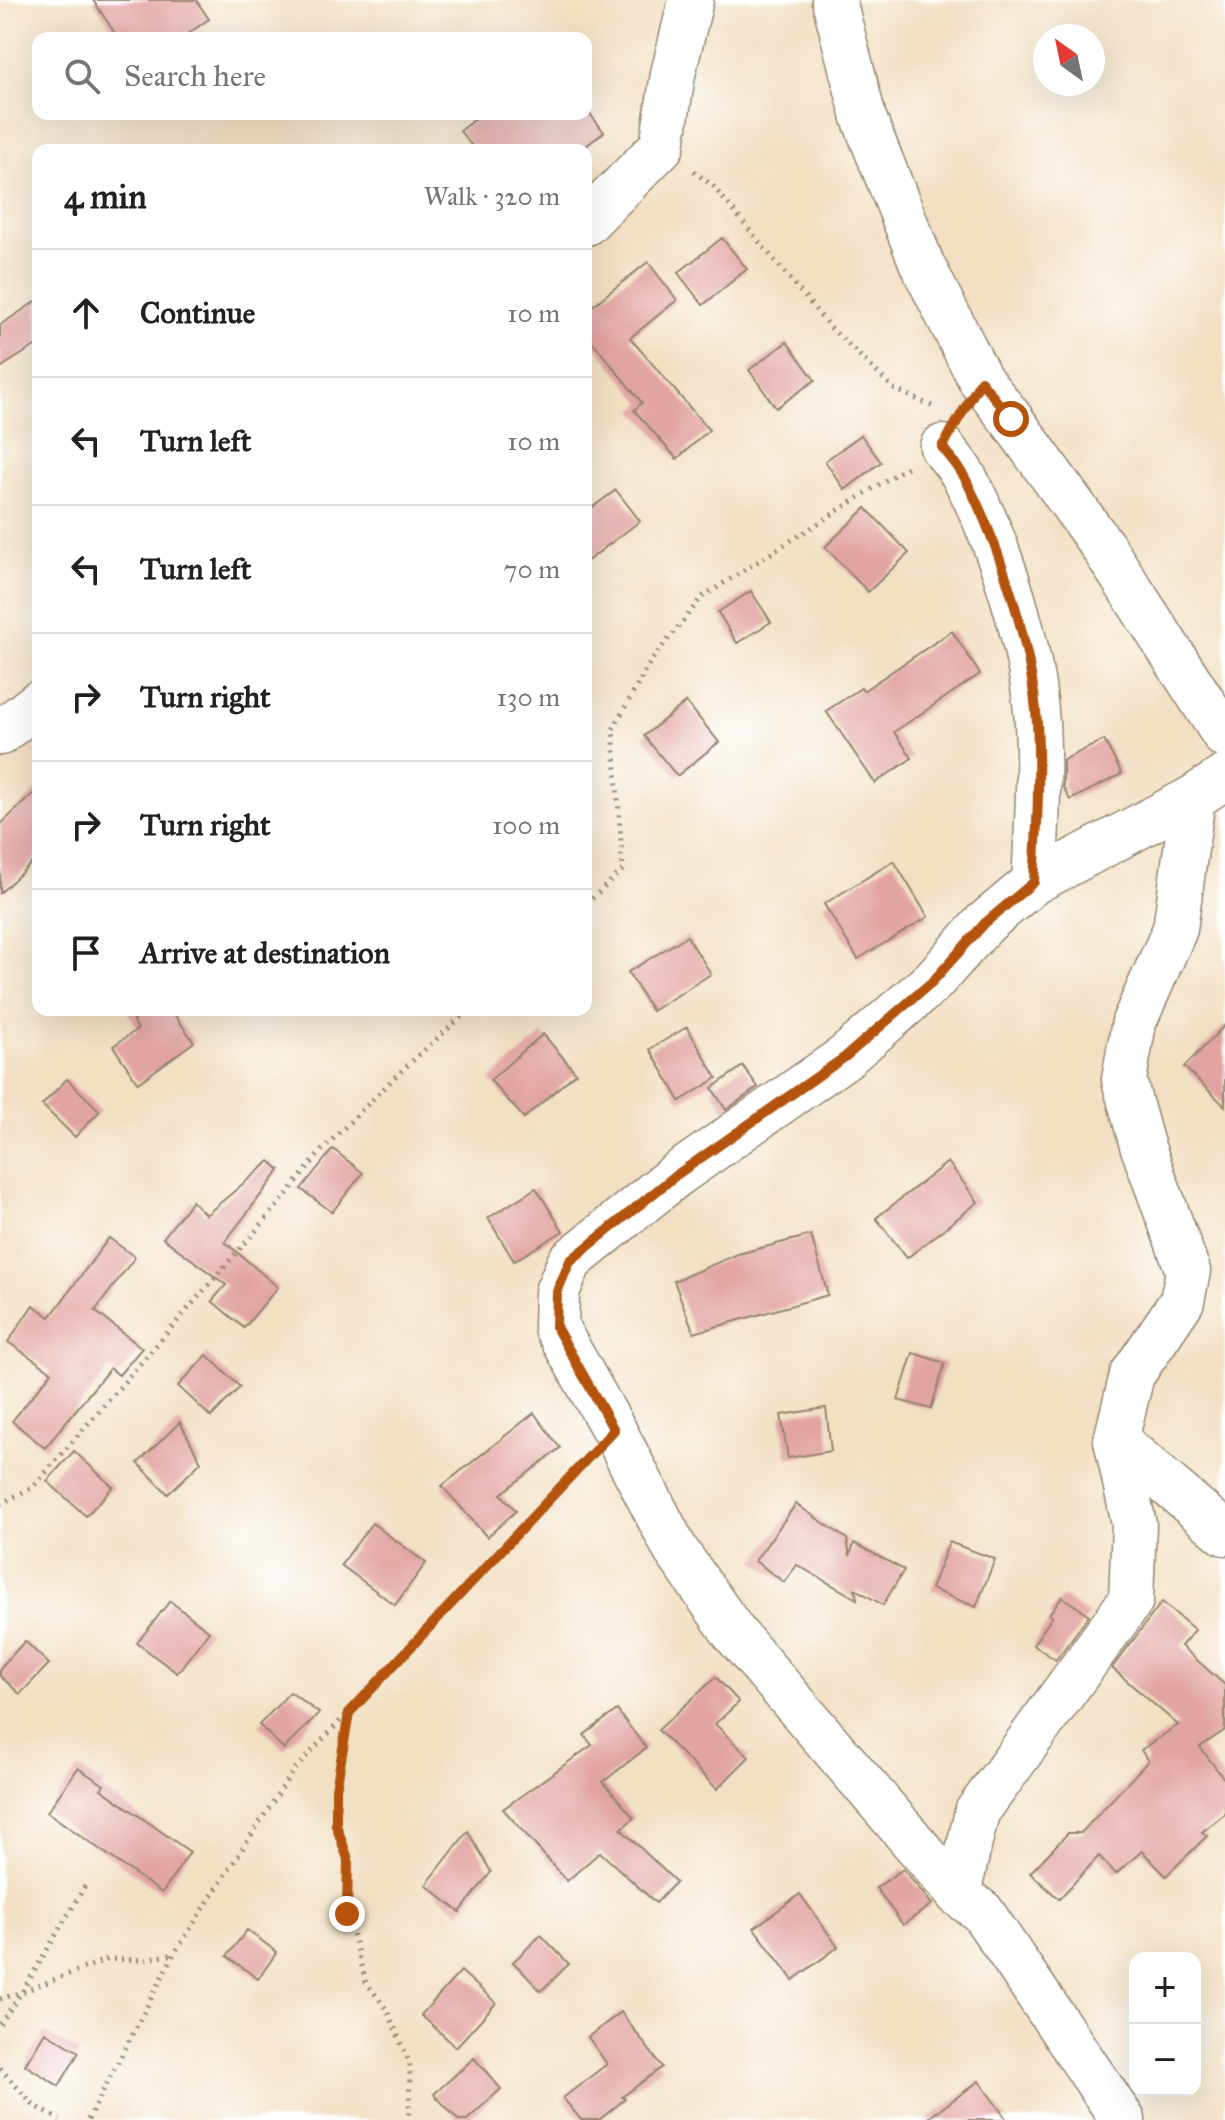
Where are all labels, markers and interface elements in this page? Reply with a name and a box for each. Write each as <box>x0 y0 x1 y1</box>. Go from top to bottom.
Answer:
north arrow <box>1033 24 1105 96</box>
search box <box>32 32 592 120</box>
icon: search <box>60 54 104 98</box>
text: Search here <box>124 58 266 94</box>
text: 4 min <box>64 176 147 217</box>
text: Walk · 320 m <box>424 180 560 212</box>
icon: ahead <box>64 291 108 335</box>
text: Continue <box>140 295 255 331</box>
text: 10 m <box>507 297 560 329</box>
route start <box>993 401 1029 437</box>
icon: left <box>64 419 108 463</box>
text: Turn left <box>140 423 251 459</box>
text: 10 m <box>507 425 560 457</box>
icon: left <box>64 547 108 591</box>
text: Turn left <box>140 551 251 587</box>
text: 70 m <box>504 553 560 585</box>
icon: right <box>64 675 108 719</box>
text: Turn right <box>140 679 271 715</box>
text: 130 m <box>497 681 560 713</box>
icon: right <box>64 803 108 847</box>
text: Turn right <box>140 807 271 843</box>
text: 100 m <box>492 809 560 841</box>
icon: arrive <box>64 931 108 975</box>
text: Arrive at destination <box>140 935 390 971</box>
route end <box>329 1896 365 1932</box>
map controls <box>1129 1952 1201 2096</box>
button: + <box>1129 1952 1201 2024</box>
button: − <box>1129 2024 1201 2096</box>

